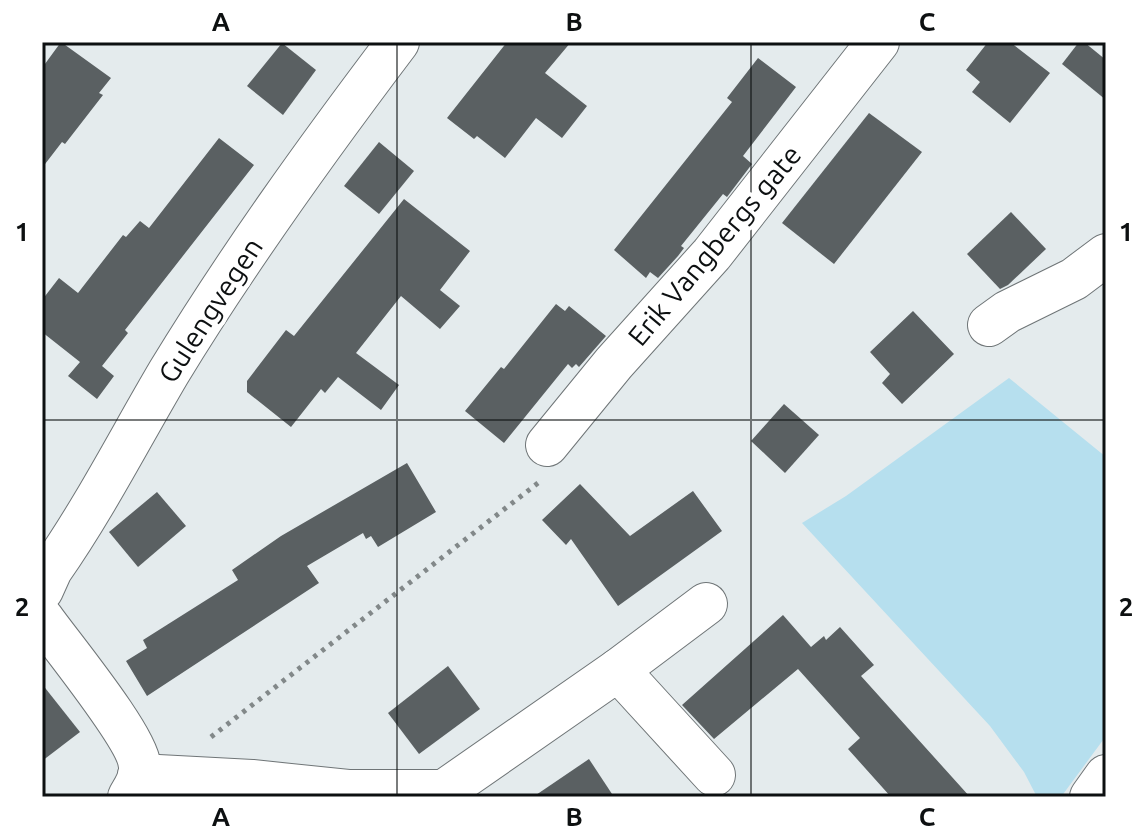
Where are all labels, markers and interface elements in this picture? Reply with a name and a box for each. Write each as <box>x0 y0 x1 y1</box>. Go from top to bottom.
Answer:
text: A <box>212 7 231 36</box>
text: B <box>565 7 583 36</box>
text: C <box>919 7 936 36</box>
street label: Erik Vangbergs gate <box>621 139 807 351</box>
text: 1 <box>15 217 29 246</box>
text: 1 <box>1119 217 1133 246</box>
street label: Gulengvegen <box>152 232 268 388</box>
text: 2 <box>15 592 29 621</box>
text: 2 <box>1119 592 1133 621</box>
text: A <box>212 802 231 831</box>
text: B <box>565 802 583 831</box>
text: C <box>919 802 936 831</box>

